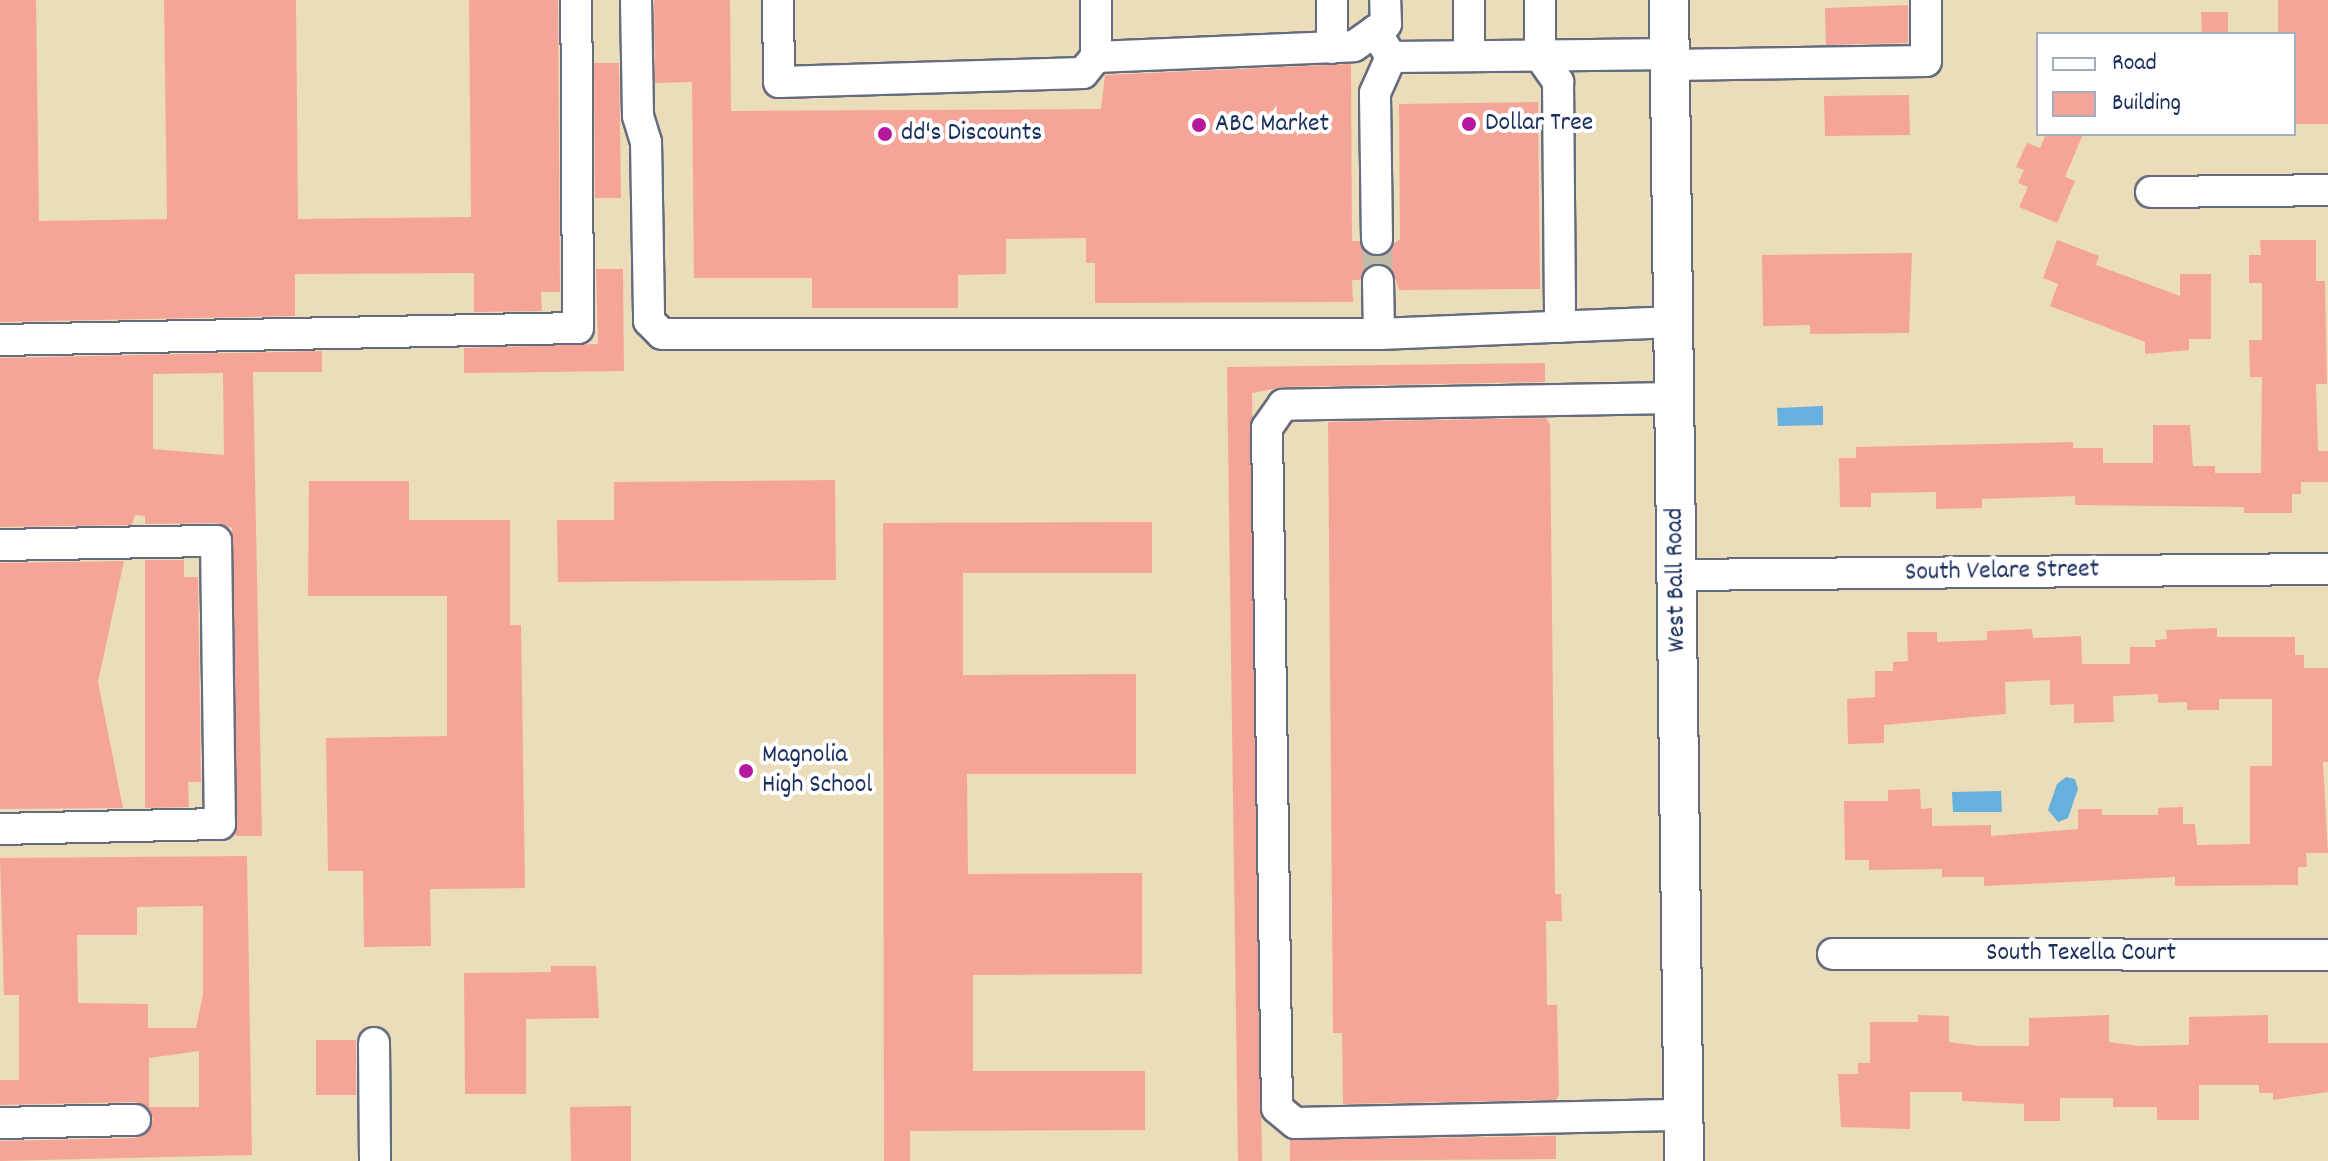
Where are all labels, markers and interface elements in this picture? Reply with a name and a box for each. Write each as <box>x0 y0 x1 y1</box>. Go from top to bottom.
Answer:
legend <box>2036 32 2296 136</box>
text: Road <box>2112 47 2157 81</box>
text: Building <box>2112 87 2181 121</box>
place label: Dollar Tree <box>1485 108 1593 140</box>
place label: ABC Market <box>1215 109 1329 141</box>
marker: Dollar Tree <box>1460 115 1478 133</box>
marker: ABC Market <box>1190 116 1208 134</box>
place label: dd's Discounts <box>901 118 1042 150</box>
marker: dd's Discounts <box>876 125 894 143</box>
street label: West Ball Road <box>1660 508 1694 652</box>
street label: South Velare Street <box>1905 555 2099 589</box>
place label: Magnolia High School <box>762 740 872 802</box>
marker: Magnolia High School <box>737 762 755 780</box>
street label: South Texella Court <box>1986 938 2176 970</box>

